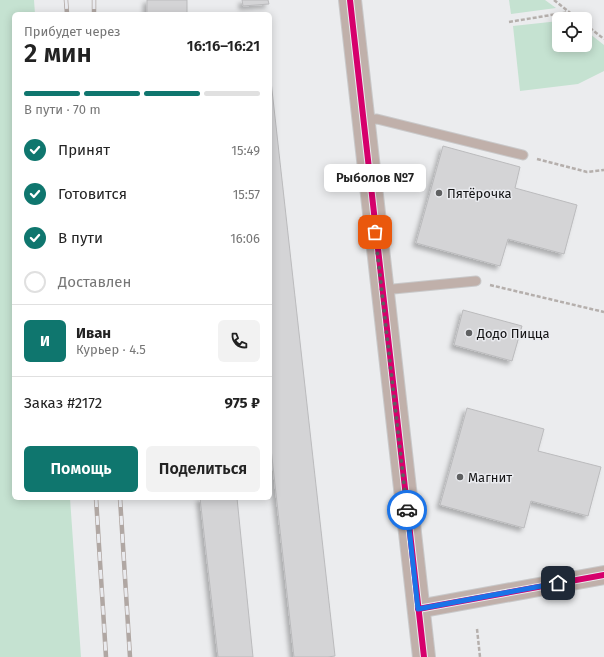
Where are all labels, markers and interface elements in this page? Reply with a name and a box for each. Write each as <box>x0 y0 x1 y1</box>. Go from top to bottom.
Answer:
map controls <box>552 12 592 52</box>
button: locate <box>552 12 592 52</box>
text: Прибудет через <box>24 24 121 39</box>
text: 16:16–16:21 <box>187 37 260 55</box>
text: 2 мин <box>24 38 92 69</box>
text: В пути · 70 m <box>24 102 101 117</box>
icon: check <box>24 139 46 161</box>
text: Принят <box>58 141 110 159</box>
text: 15:49 <box>231 143 260 158</box>
callout: Рыболов №7 <box>324 164 426 192</box>
text: Рыболов №7 <box>336 170 414 185</box>
icon: check <box>24 183 46 205</box>
text: Готовится <box>58 185 127 203</box>
place label: Пятёрочка <box>447 186 512 201</box>
text: 15:57 <box>233 187 260 202</box>
marker: Пятёрочка <box>434 188 444 198</box>
pin <box>358 215 392 249</box>
icon: bag <box>364 221 386 243</box>
icon: check <box>24 227 46 249</box>
text: В пути <box>58 229 103 247</box>
text: 16:06 <box>230 231 260 246</box>
text: Доставлен <box>58 273 131 291</box>
button: phone <box>218 320 260 362</box>
text: Иван <box>76 324 111 342</box>
place label: Додо Пицца <box>476 326 550 341</box>
marker: Додо Пицца <box>464 328 474 338</box>
text: И <box>40 332 50 350</box>
text: Курьер · 4.5 <box>76 342 146 357</box>
text: Заказ #2172 <box>24 394 102 412</box>
text: 975 ₽ <box>224 394 260 412</box>
button: Помощь <box>24 446 138 492</box>
button: Поделиться <box>146 446 260 492</box>
place label: Магнит <box>468 470 512 485</box>
marker: Магнит <box>455 472 465 482</box>
courier <box>387 490 427 530</box>
icon: car <box>396 499 418 521</box>
pin <box>541 566 575 600</box>
icon: home <box>547 572 569 594</box>

